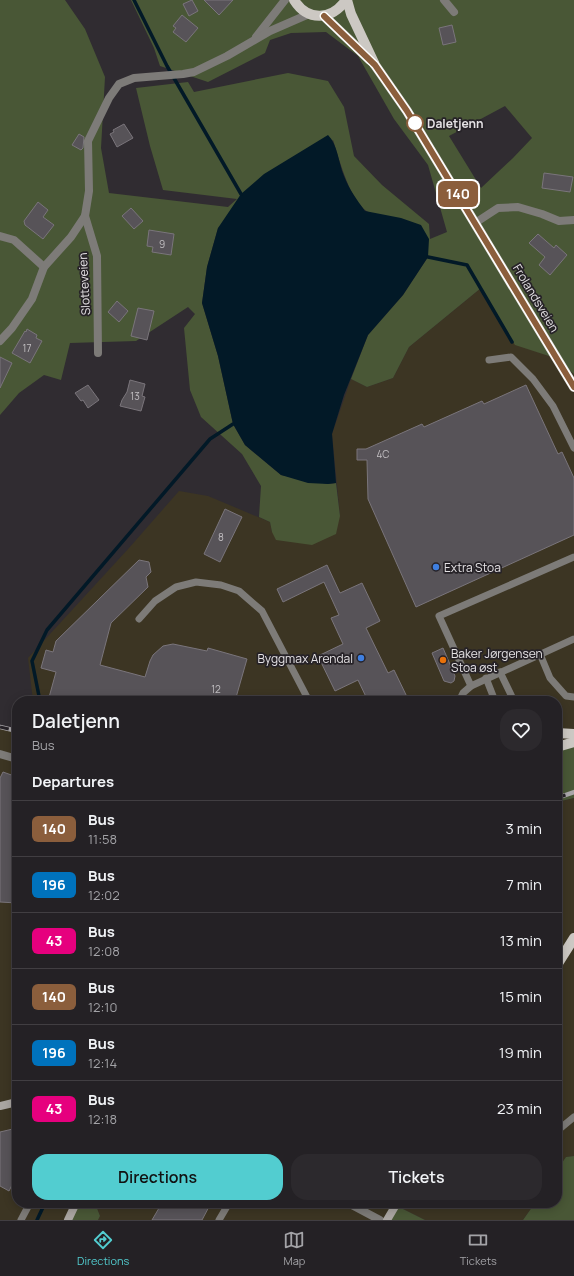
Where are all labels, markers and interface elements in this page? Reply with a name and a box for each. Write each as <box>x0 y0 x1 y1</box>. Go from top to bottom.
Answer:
marker: Daletjenn <box>406 114 424 132</box>
place label: Daletjenn <box>427 115 484 132</box>
line badge: 140 <box>435 181 481 207</box>
text: 140 <box>446 184 470 203</box>
house number: 9 <box>159 237 165 251</box>
street label: Slotteveien <box>74 252 94 316</box>
street label: Frolandsveien <box>509 261 563 335</box>
house number: 17 <box>23 341 31 355</box>
house number: 13 <box>130 389 140 403</box>
house number: 4C <box>376 447 390 461</box>
house number: 8 <box>218 530 224 544</box>
place label: Extra Stoa <box>444 559 501 576</box>
marker: Extra Stoa <box>431 562 441 572</box>
place label: Baker Jørgensen Stoa øst <box>451 645 543 676</box>
place label: Byggmax Arendal <box>257 650 353 667</box>
marker: Byggmax Arendal <box>356 653 366 663</box>
marker: Baker Jørgensen Stoa øst <box>438 655 448 665</box>
house number: 12 <box>211 682 221 696</box>
text: Daletjenn <box>32 708 120 734</box>
button: heart <box>500 709 542 751</box>
text: Bus <box>32 736 55 754</box>
text: Departures <box>32 771 114 792</box>
text: Bus <box>88 809 115 830</box>
text: 3 min <box>506 818 542 839</box>
text: 140 <box>42 819 66 838</box>
text: 11:58 <box>88 830 117 848</box>
text: Bus <box>88 865 115 886</box>
text: 7 min <box>506 874 542 895</box>
text: 196 <box>42 875 66 894</box>
text: 12:02 <box>88 886 120 904</box>
text: Bus <box>88 921 115 942</box>
text: 13 min <box>500 930 542 951</box>
text: 43 <box>46 931 62 950</box>
text: 12:08 <box>88 942 120 960</box>
text: Bus <box>88 977 115 998</box>
text: 15 min <box>499 986 542 1007</box>
text: 140 <box>42 987 66 1006</box>
text: 12:10 <box>88 998 117 1016</box>
text: Bus <box>88 1033 115 1054</box>
text: 19 min <box>499 1042 542 1063</box>
text: 196 <box>42 1043 66 1062</box>
text: 12:14 <box>88 1054 117 1072</box>
text: Bus <box>88 1089 115 1110</box>
text: 23 min <box>497 1098 542 1119</box>
text: 43 <box>46 1099 62 1118</box>
text: 12:18 <box>88 1110 117 1128</box>
button: Directions <box>32 1154 283 1200</box>
button: Tickets <box>291 1154 542 1200</box>
tab: Directions <box>77 1229 129 1268</box>
tab: Map <box>283 1229 305 1268</box>
tab: Tickets <box>460 1229 497 1268</box>

